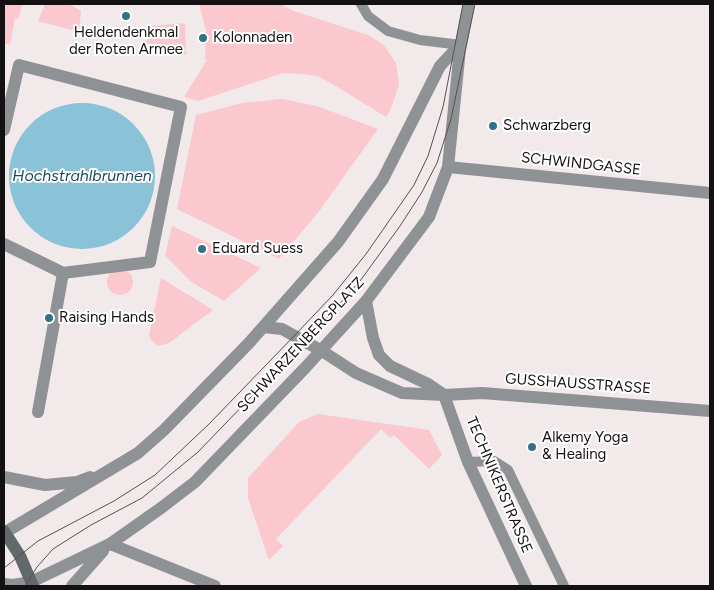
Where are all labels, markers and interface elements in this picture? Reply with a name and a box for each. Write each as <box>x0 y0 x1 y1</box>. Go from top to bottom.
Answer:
marker: Heldendenkmal der Roten Armee <box>120 10 132 22</box>
place label: Heldendenkmal der Roten Armee <box>69 24 183 59</box>
place label: Kolonnaden <box>213 29 292 47</box>
marker: Kolonnaden <box>197 32 209 44</box>
place label: Schwarzberg <box>503 117 591 135</box>
marker: Schwarzberg <box>487 120 499 132</box>
street label: SCHWINDGASSE <box>520 149 642 179</box>
water label: Hochstrahlbrunnen <box>12 166 152 186</box>
place label: Eduard Suess <box>212 240 303 258</box>
marker: Eduard Suess <box>196 243 208 255</box>
street label: SCHWARZENBERGPLATZ <box>234 274 368 416</box>
place label: Raising Hands <box>59 309 154 327</box>
marker: Raising Hands <box>43 312 55 324</box>
street label: GUSSHAUSSTRASSE <box>505 370 651 398</box>
street label: TECHNIKERSTRASSE <box>462 414 536 556</box>
place label: Alkemy Yoga & Healing <box>542 429 628 464</box>
marker: Alkemy Yoga & Healing <box>526 441 538 453</box>

